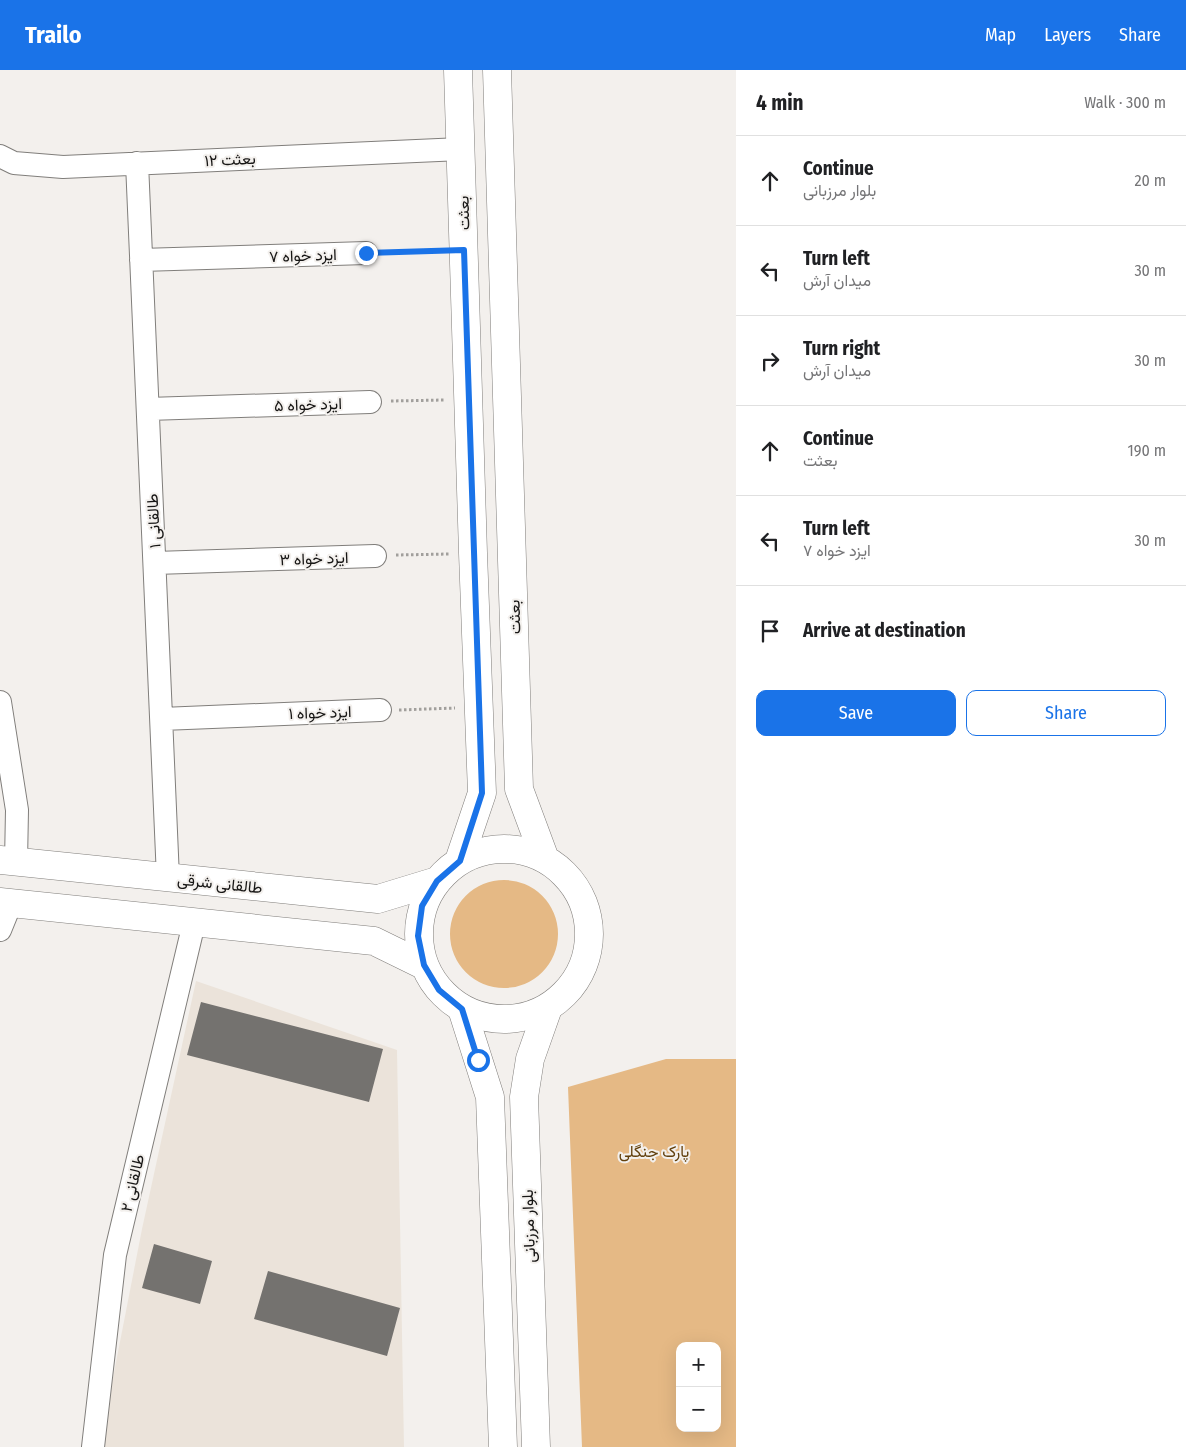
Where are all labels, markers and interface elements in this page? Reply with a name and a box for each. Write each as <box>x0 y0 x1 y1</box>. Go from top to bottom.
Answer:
text: Trailo <box>25 21 82 49</box>
text: Map <box>985 24 1016 46</box>
text: Layers <box>1044 24 1091 46</box>
text: Share <box>1119 24 1161 46</box>
text: 4 min <box>756 90 804 116</box>
text: Walk · 300 m <box>1084 93 1166 112</box>
street label: بعثت ۱۲ <box>204 149 256 170</box>
text: Continue <box>803 157 874 180</box>
icon: ahead <box>756 167 784 195</box>
text: 20 m <box>1135 171 1166 190</box>
text: بلوار مرزبانی <box>803 181 876 200</box>
street label: بعثت <box>453 195 474 231</box>
route end <box>355 242 378 265</box>
street label: ایزد خواه ۷ <box>269 245 337 267</box>
text: Turn left <box>803 247 870 270</box>
icon: left <box>756 257 784 285</box>
text: 30 m <box>1134 261 1166 280</box>
text: میدان آرش <box>803 271 871 290</box>
text: Turn right <box>803 337 880 360</box>
icon: right <box>756 347 784 375</box>
text: 30 m <box>1134 351 1166 370</box>
text: میدان آرش <box>803 361 871 380</box>
street label: ایزد خواه ۵ <box>274 394 342 416</box>
text: Continue <box>803 427 874 450</box>
icon: ahead <box>756 437 784 465</box>
text: 190 m <box>1128 441 1166 460</box>
text: بعثت <box>803 451 837 470</box>
street label: طالقانی ۱ <box>143 493 165 549</box>
text: Turn left <box>803 517 870 540</box>
icon: left <box>756 527 784 555</box>
text: 30 m <box>1134 531 1166 550</box>
text: ایزد خواه ۷ <box>803 541 871 560</box>
street label: ایزد خواه ۳ <box>279 548 349 570</box>
street label: بعثت <box>504 599 525 635</box>
icon: arrive <box>756 617 784 645</box>
text: Arrive at destination <box>803 619 966 642</box>
button: Save <box>756 690 956 736</box>
button: Share <box>966 690 1166 736</box>
street label: ایزد خواه ۱ <box>288 702 352 724</box>
street label: طالقانی شرقی <box>176 870 263 898</box>
route start <box>467 1049 490 1072</box>
park label: پارک جنگلی <box>619 1142 689 1163</box>
street label: طالقانی ۲ <box>117 1152 149 1214</box>
street label: بلوار مرزبانی <box>518 1189 540 1263</box>
map controls <box>676 1342 721 1432</box>
button: + <box>676 1342 721 1387</box>
button: − <box>676 1387 721 1432</box>

